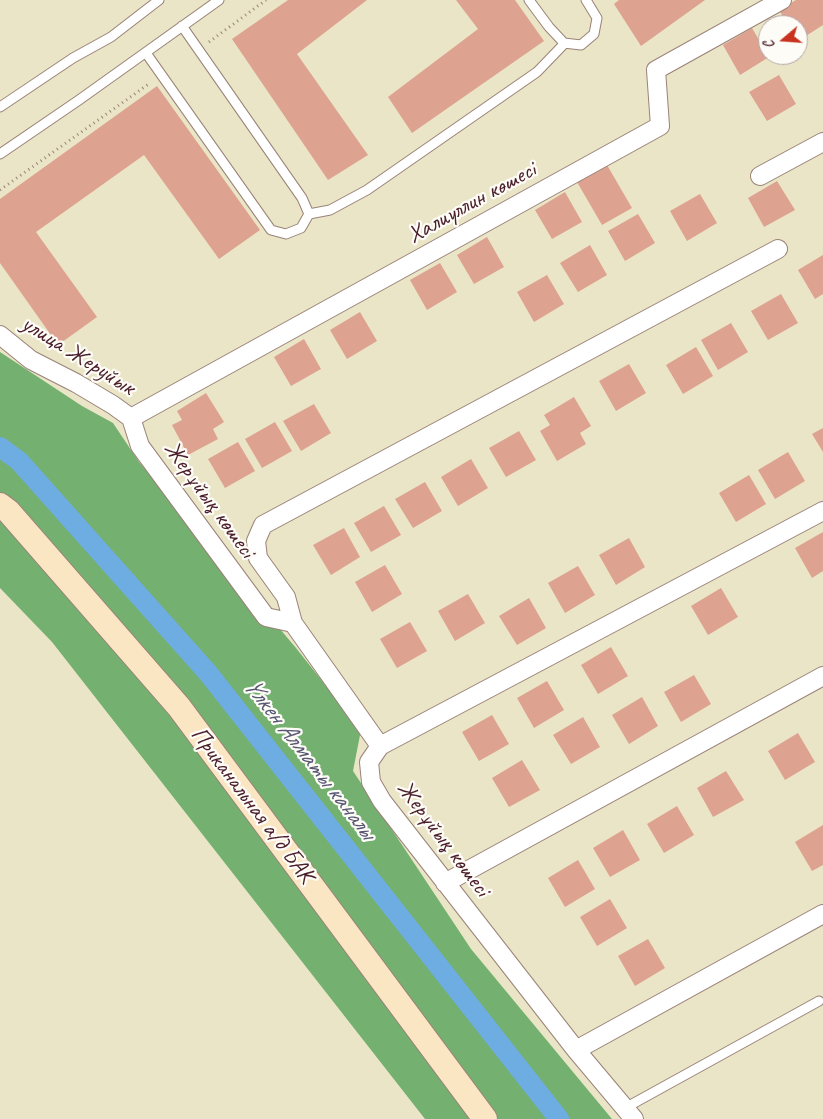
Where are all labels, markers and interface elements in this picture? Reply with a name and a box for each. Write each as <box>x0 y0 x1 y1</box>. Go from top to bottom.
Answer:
north arrow <box>758 15 808 65</box>
text: С <box>760 39 778 50</box>
street label: Халиуллин көшесі <box>403 156 541 250</box>
street label: улица Жеруйык <box>16 310 140 402</box>
street label: Жерұйық көшесі <box>157 436 261 564</box>
water label: Үлкен Алматы каналы <box>237 672 381 846</box>
street label: Приканальная а/д БАК <box>184 721 320 889</box>
street label: Жерұйық көшесі <box>390 775 496 903</box>

